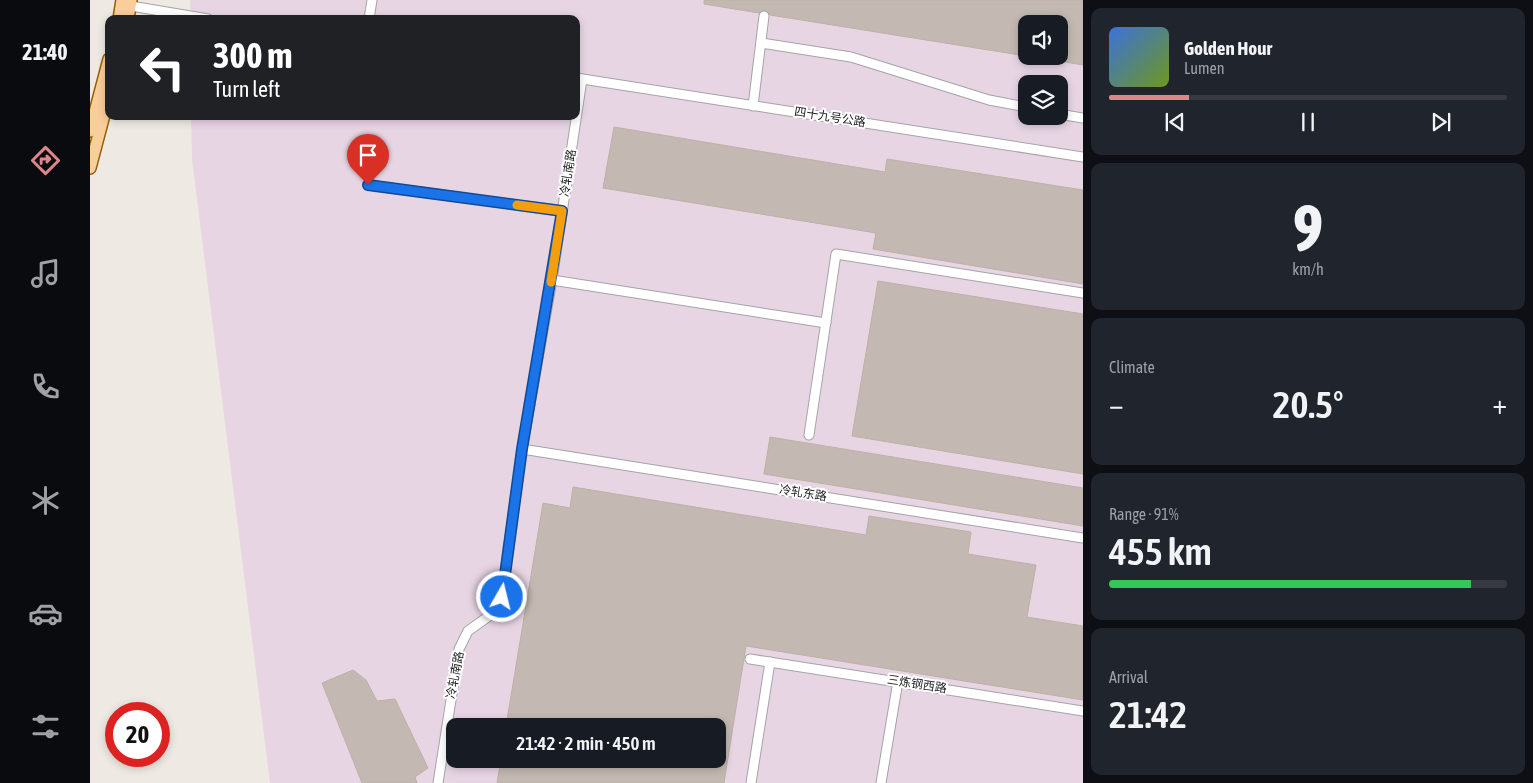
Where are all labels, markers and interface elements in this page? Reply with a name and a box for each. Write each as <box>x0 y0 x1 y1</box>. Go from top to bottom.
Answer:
map controls <box>1018 15 1068 125</box>
button: sound <box>1018 15 1068 65</box>
icon: left <box>130 35 195 100</box>
text: 300 m <box>213 35 292 75</box>
text: Golden Hour <box>1184 37 1272 59</box>
text: 21:40 <box>22 39 68 65</box>
text: Lumen <box>1184 59 1224 77</box>
button: layers <box>1018 75 1068 125</box>
text: Turn left <box>213 76 280 102</box>
street label: 四十九号公路 <box>793 104 867 130</box>
icon: previous <box>1161 108 1189 136</box>
icon: pause <box>1294 108 1322 136</box>
icon: next <box>1427 108 1455 136</box>
pin <box>347 134 389 185</box>
icon: arrive <box>354 141 382 169</box>
icon: directions <box>28 143 63 178</box>
street label: 冷轧南路 <box>557 148 579 198</box>
text: 9 <box>1293 190 1323 265</box>
icon: music <box>28 256 63 291</box>
text: km/h <box>1292 260 1324 278</box>
text: Climate <box>1109 358 1155 376</box>
icon: phone <box>28 369 63 404</box>
text: 20.5° <box>1273 383 1343 426</box>
text: − <box>1109 388 1124 420</box>
text: + <box>1492 388 1507 420</box>
street label: 冷轧东路 <box>778 482 828 504</box>
icon: climate <box>28 483 63 518</box>
text: Range · 91% <box>1109 505 1179 523</box>
text: 455 km <box>1109 530 1212 573</box>
position arrow <box>475 570 527 622</box>
icon: car <box>28 596 63 631</box>
street label: 冷轧南路 <box>444 650 466 700</box>
text: Arrival <box>1109 668 1148 686</box>
street label: 三炼钢西路 <box>886 672 948 696</box>
text: 21:42 <box>1109 693 1187 736</box>
speed limit sign: 20 <box>105 702 170 767</box>
icon: filters <box>28 709 63 744</box>
text: 21:42 · 2 min · 450 m <box>516 732 656 754</box>

